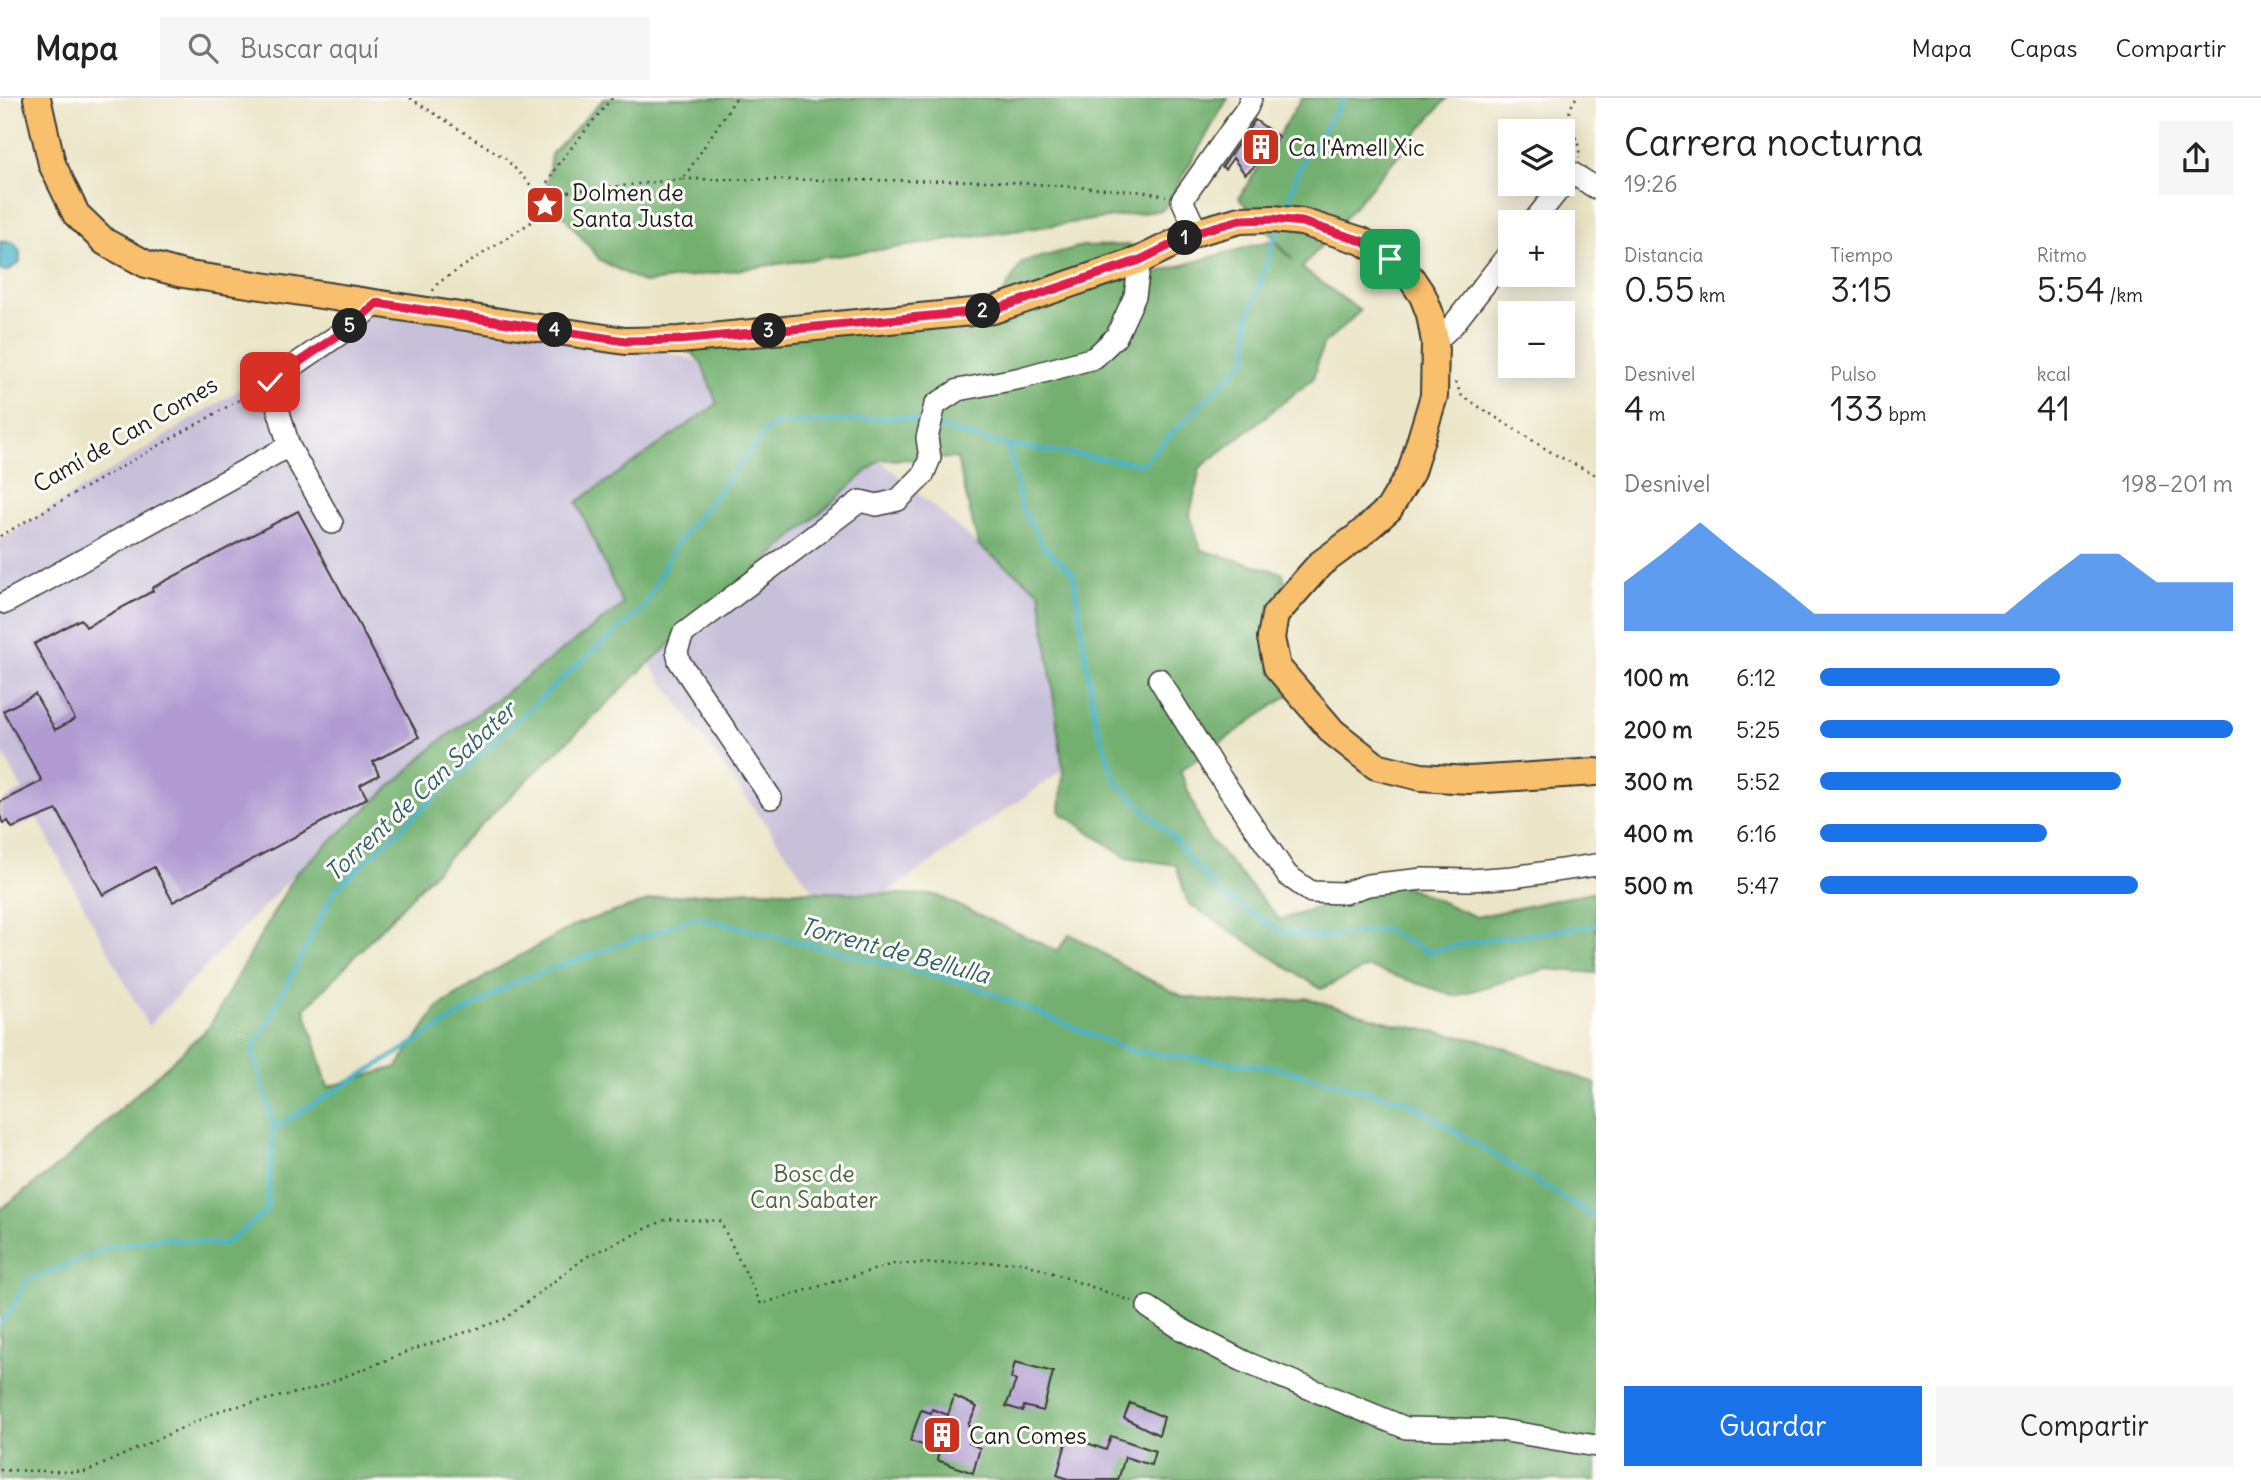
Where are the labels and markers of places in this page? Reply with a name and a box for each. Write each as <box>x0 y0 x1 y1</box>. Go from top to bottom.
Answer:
building icon: Ca l'Amell Xic <box>1240 126 1282 168</box>
place label: Ca l'Amell Xic <box>1288 133 1425 162</box>
place label: Dolmen de Santa Justa <box>572 178 694 233</box>
place icon: Dolmen de Santa Justa <box>524 184 566 226</box>
pin: 1 <box>1168 220 1202 256</box>
pin <box>1360 229 1420 289</box>
pin: 2 <box>965 294 1000 328</box>
pin: 5 <box>332 308 368 344</box>
pin: 4 <box>538 313 572 348</box>
pin: 3 <box>752 314 786 348</box>
pin <box>240 352 300 412</box>
building icon: Can Comes <box>921 1414 963 1456</box>
place label: Can Comes <box>969 1421 1087 1450</box>

